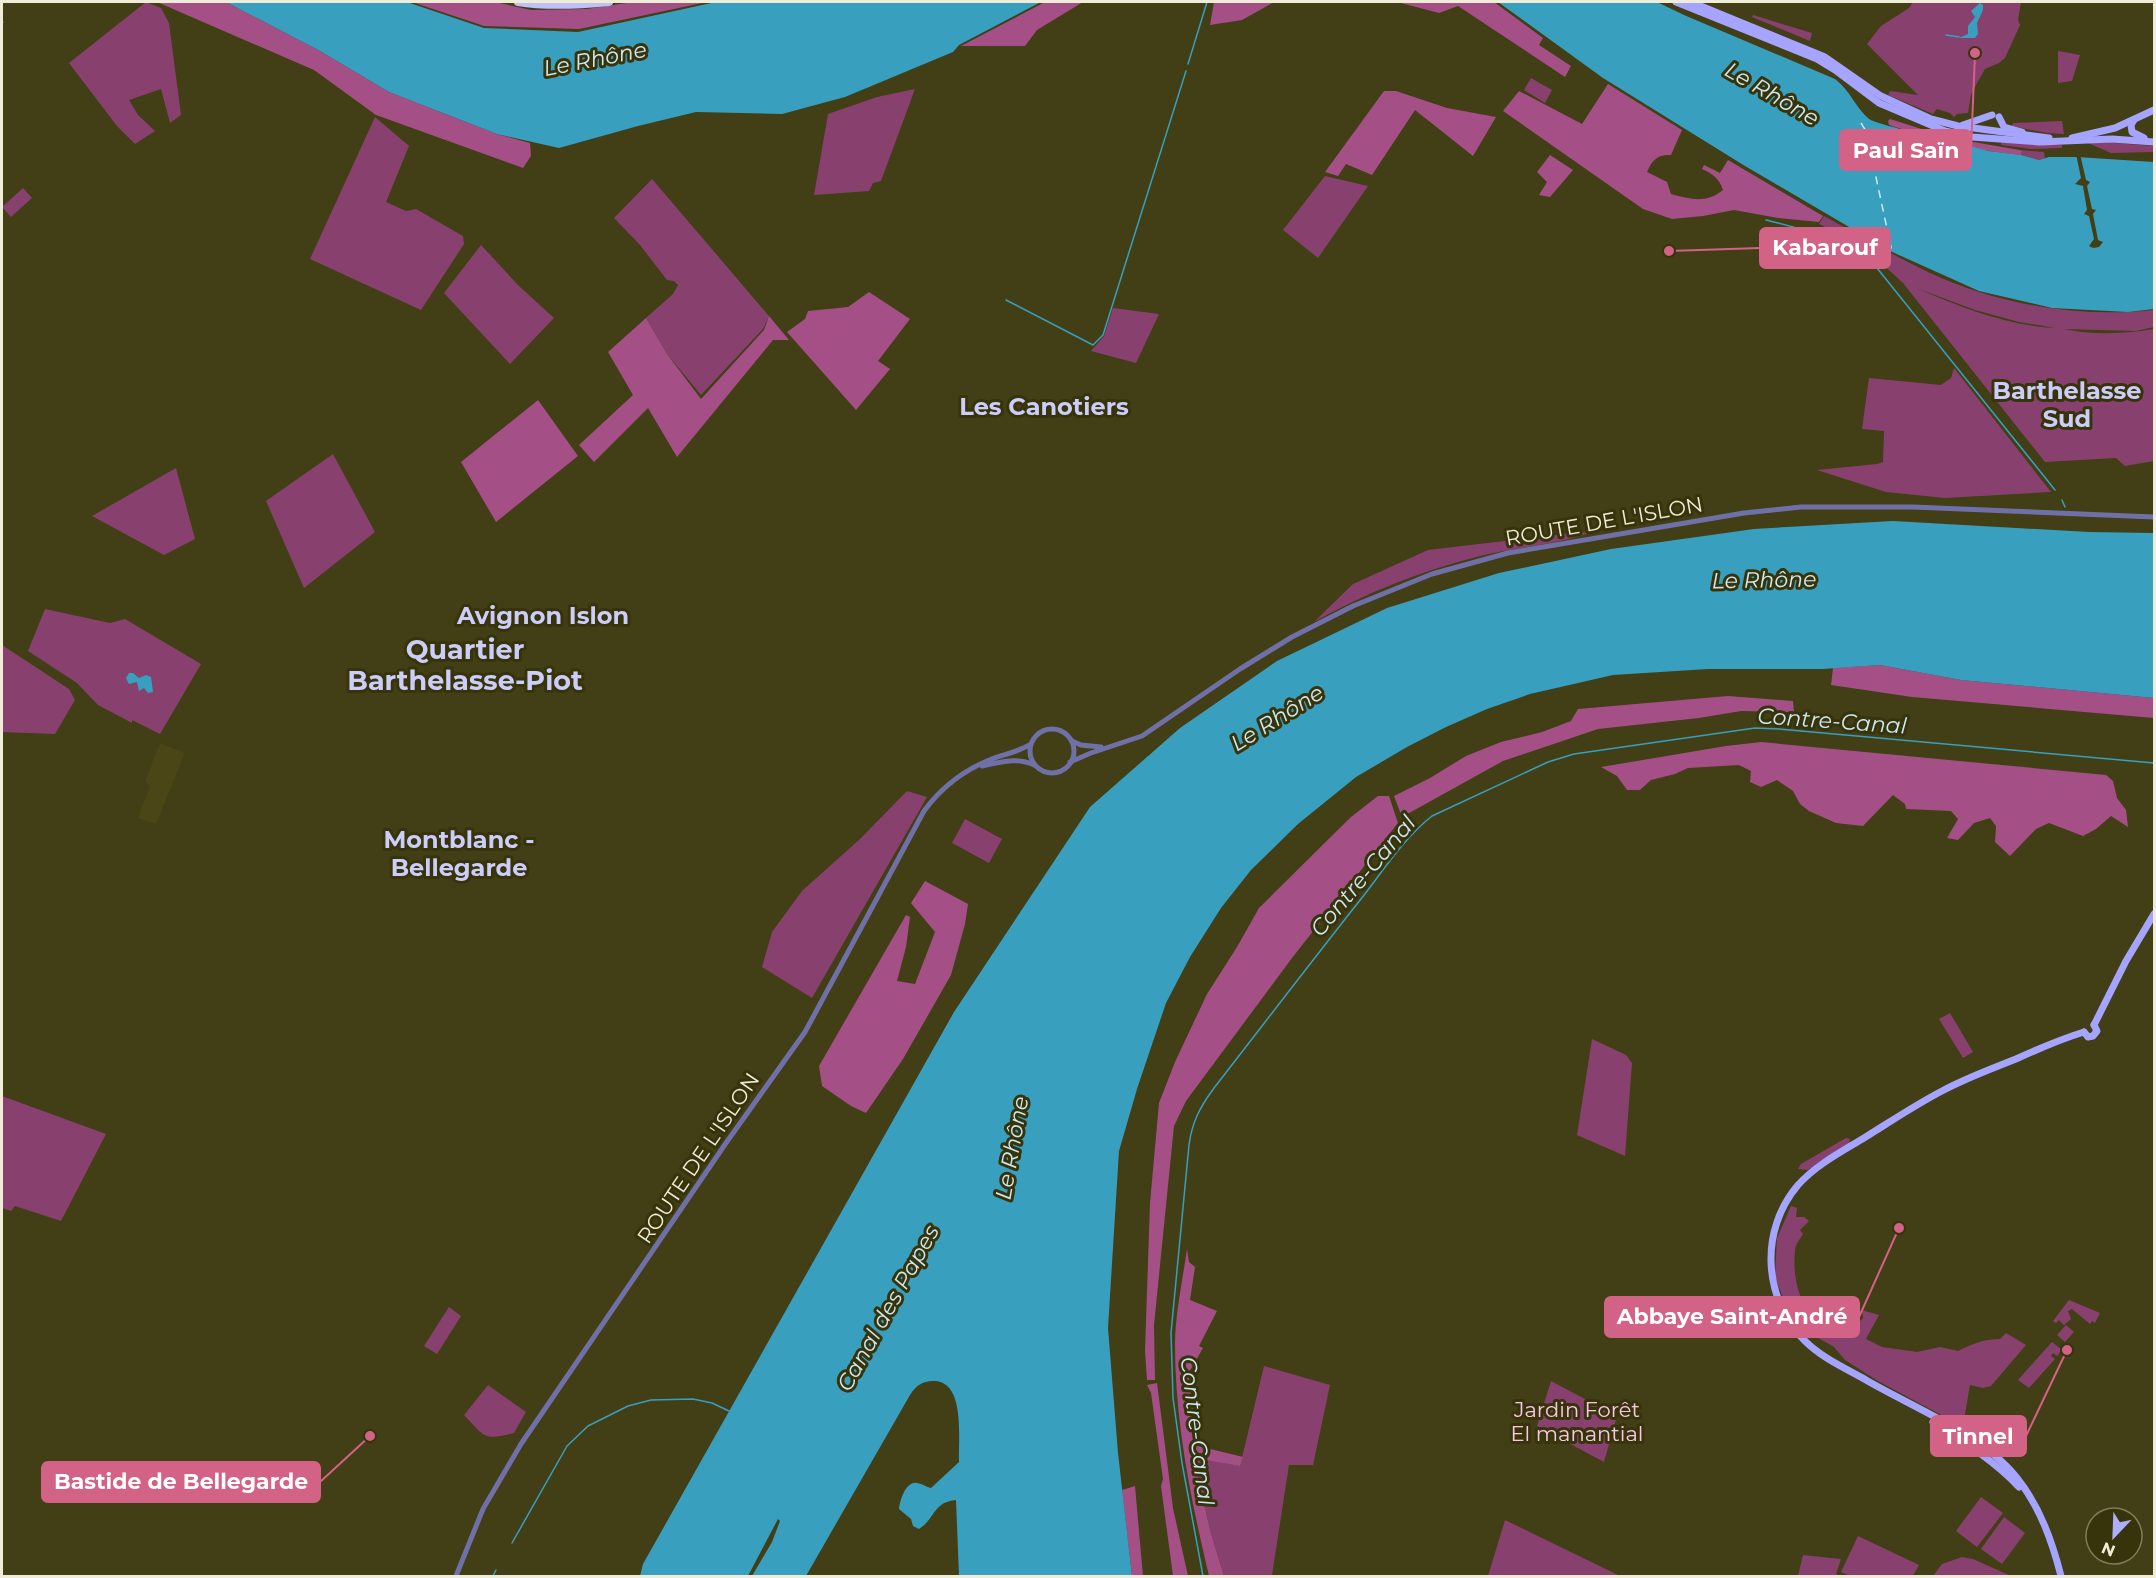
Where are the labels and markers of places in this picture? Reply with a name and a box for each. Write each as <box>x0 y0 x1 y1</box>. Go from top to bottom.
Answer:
callout: Paul Saïn <box>1840 130 1971 170</box>
callout: Kabarouf <box>1760 228 1890 268</box>
callout: Abbaye Saint-André <box>1605 1297 1859 1337</box>
callout: Tinnel <box>1931 1416 2026 1456</box>
callout: Bastide de Bellegarde <box>42 1462 320 1502</box>

